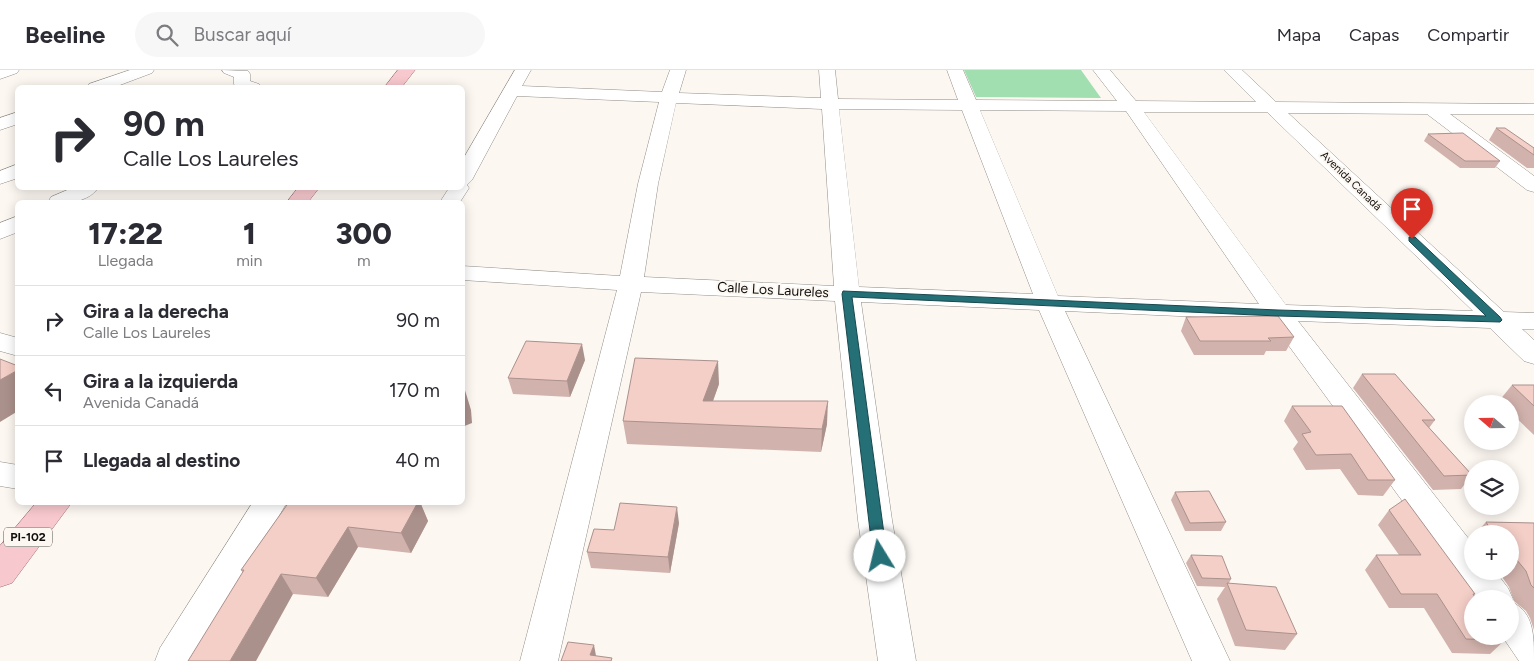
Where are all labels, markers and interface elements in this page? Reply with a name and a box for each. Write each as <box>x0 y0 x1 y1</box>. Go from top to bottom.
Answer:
search box <box>135 12 485 57</box>
text: Beeline <box>25 20 105 49</box>
icon: search <box>153 21 181 49</box>
text: Buscar aquí <box>193 23 291 46</box>
text: Mapa <box>1277 24 1321 46</box>
text: Capas <box>1349 24 1399 46</box>
text: Compartir <box>1427 24 1509 46</box>
text: 90 m <box>123 103 205 145</box>
icon: right <box>40 105 105 170</box>
text: Calle Los Laureles <box>123 145 299 172</box>
street label: Avenida Canadá <box>1318 149 1384 213</box>
pin <box>1391 188 1433 239</box>
icon: arrive <box>1398 195 1426 223</box>
text: 17:22 <box>88 215 163 252</box>
text: 1 <box>243 215 256 252</box>
text: 300 <box>336 215 392 252</box>
text: Llegada <box>98 251 153 270</box>
text: min <box>236 251 263 270</box>
text: m <box>357 251 371 270</box>
street label: Calle Los Laureles <box>717 279 829 301</box>
text: Gira a la derecha <box>83 300 229 323</box>
icon: right <box>40 307 68 335</box>
text: 90 m <box>396 309 440 332</box>
text: Calle Los Laureles <box>83 323 211 342</box>
text: Gira a la izquierda <box>83 370 238 393</box>
icon: left <box>40 377 68 405</box>
text: 170 m <box>389 379 440 402</box>
text: Avenida Canadá <box>83 393 199 412</box>
north arrow <box>1464 395 1519 450</box>
map controls <box>1464 395 1519 645</box>
icon: arrive <box>40 447 68 475</box>
text: Llegada al destino <box>83 449 240 472</box>
text: 40 m <box>395 449 440 472</box>
button: layers <box>1464 460 1519 515</box>
button: + <box>1464 525 1519 580</box>
road number: PI-102 <box>4 528 52 547</box>
position arrow <box>853 529 905 581</box>
button: − <box>1464 590 1519 645</box>

